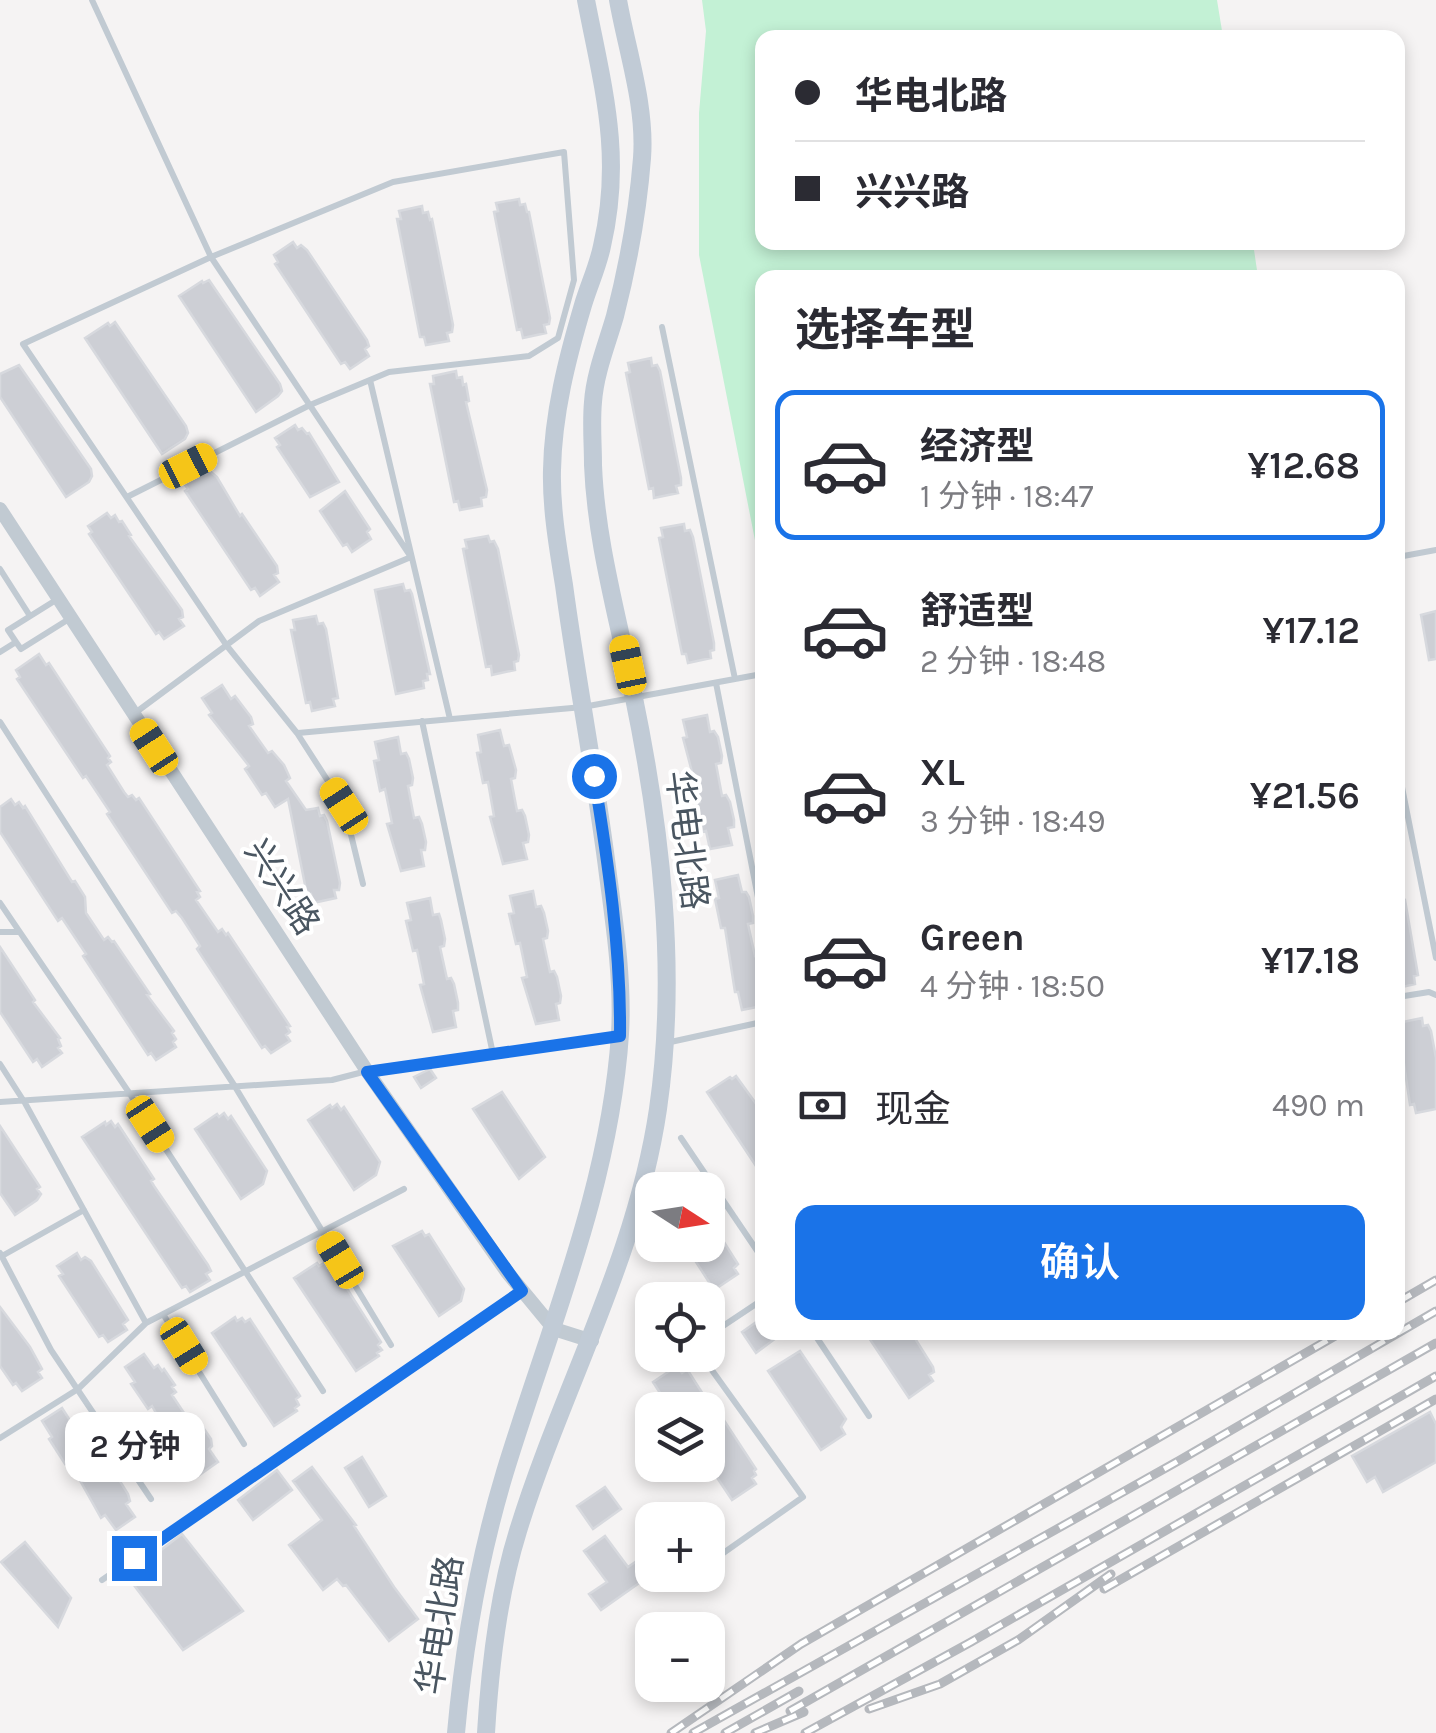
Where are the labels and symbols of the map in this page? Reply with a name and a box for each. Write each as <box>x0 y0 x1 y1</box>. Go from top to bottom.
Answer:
car <box>154 439 222 493</box>
car <box>607 633 649 697</box>
car <box>125 714 183 780</box>
route start <box>572 754 617 799</box>
street label: 华电北路 <box>658 768 716 912</box>
car <box>315 773 373 839</box>
street label: 兴兴路 <box>236 832 328 942</box>
car <box>121 1091 179 1157</box>
north arrow <box>635 1172 725 1262</box>
car <box>312 1227 368 1293</box>
car <box>155 1313 213 1379</box>
callout: 2 分钟 <box>64 1413 204 1483</box>
route end <box>112 1536 157 1581</box>
street label: 华电北路 <box>409 1553 471 1697</box>

